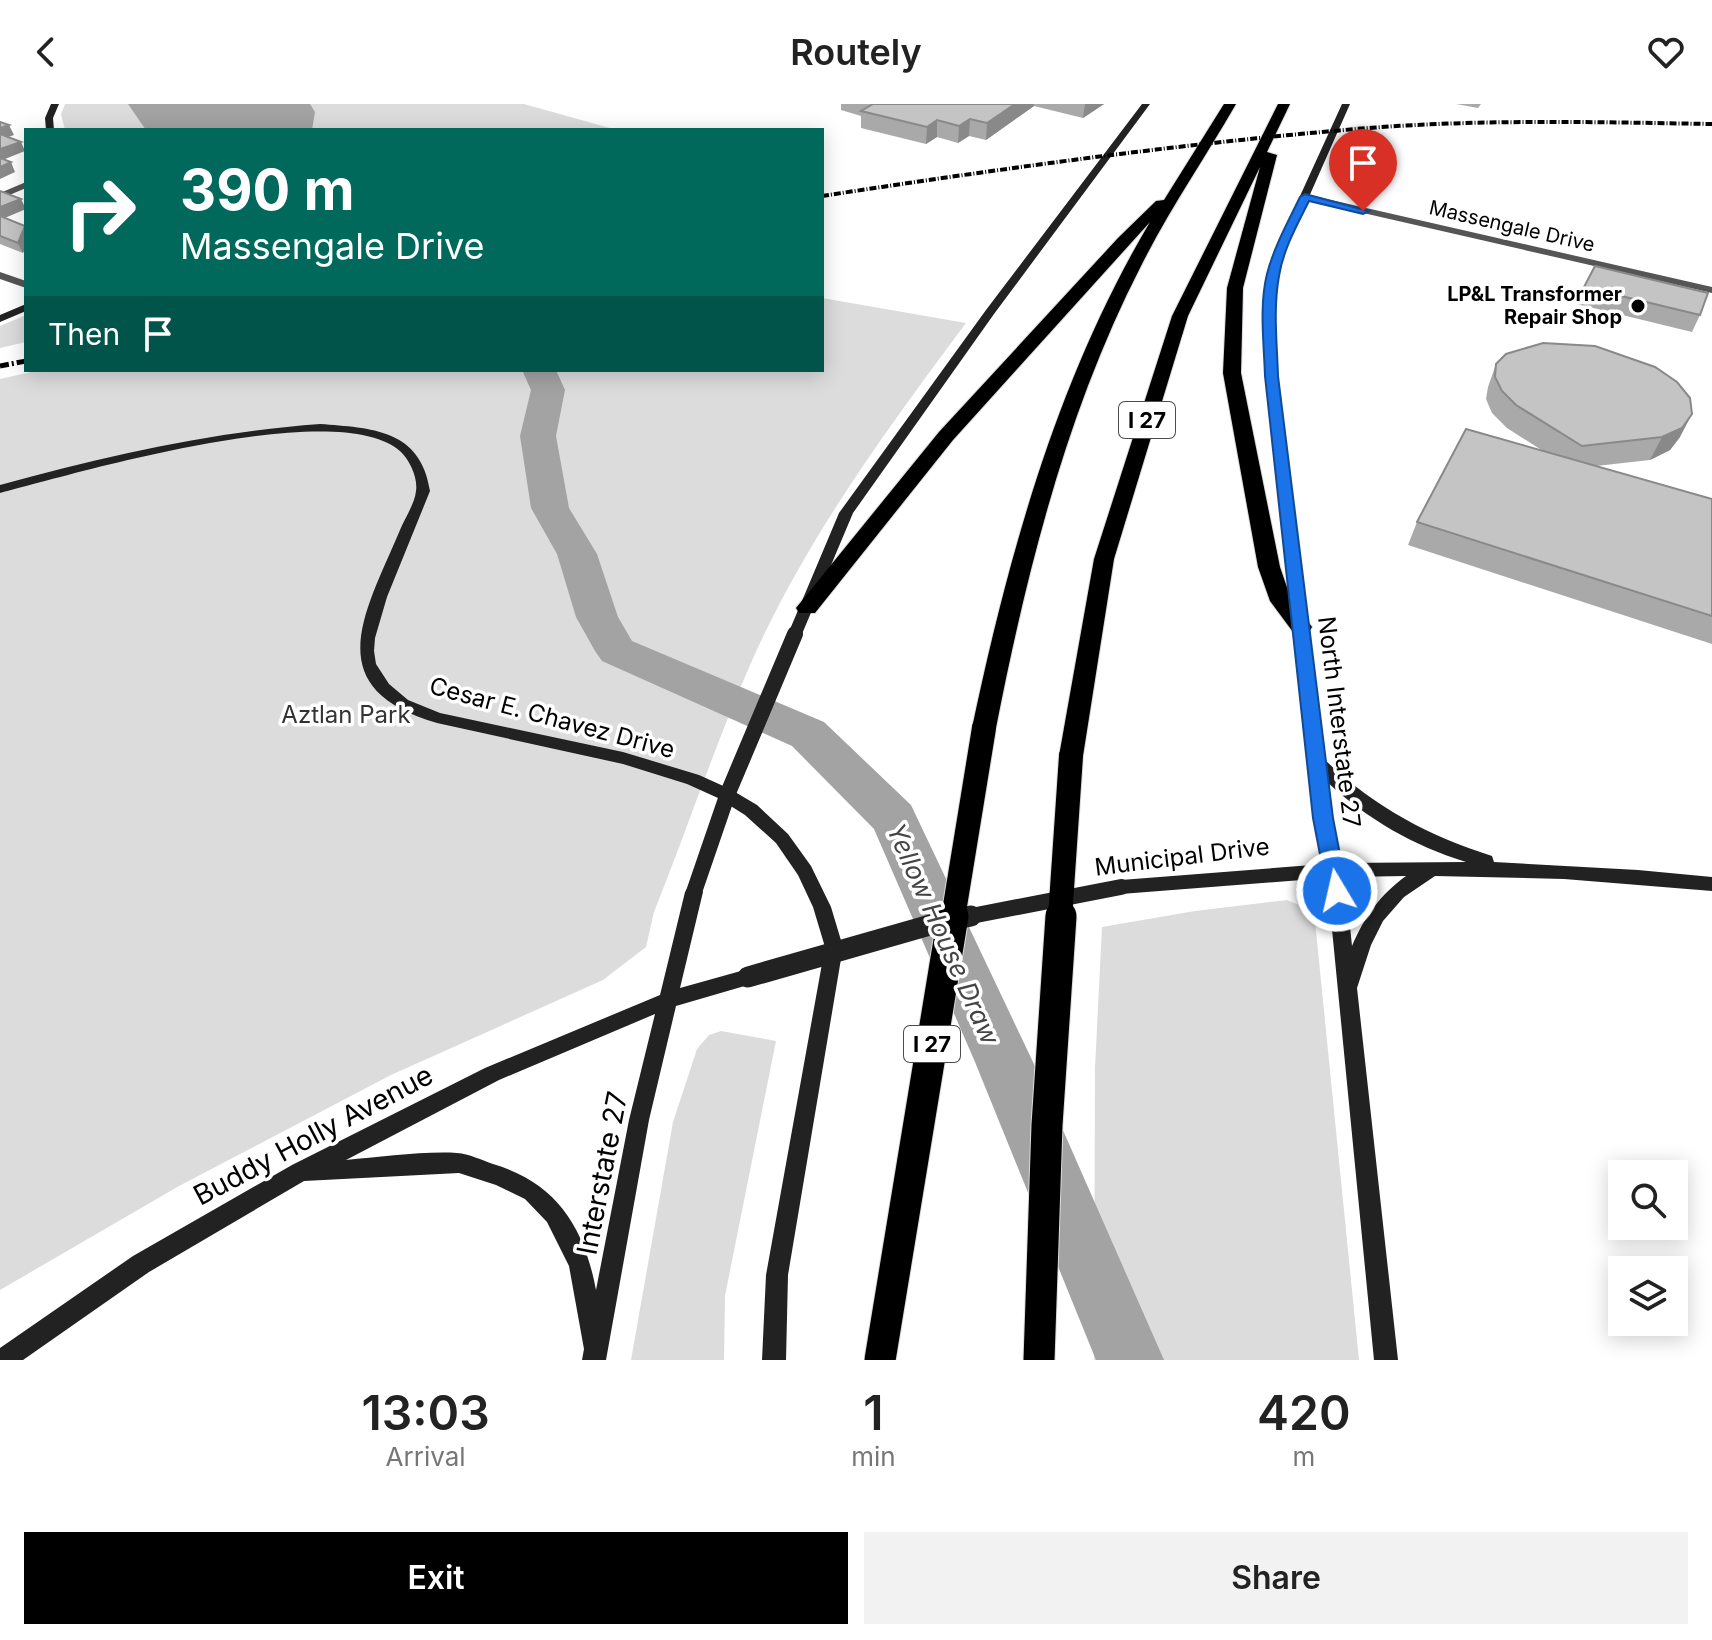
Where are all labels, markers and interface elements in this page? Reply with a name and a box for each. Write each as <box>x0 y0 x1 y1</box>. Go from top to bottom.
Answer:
icon: back <box>24 30 68 74</box>
text: Routely <box>790 30 922 74</box>
icon: heart <box>1644 30 1688 74</box>
pin <box>1329 129 1397 211</box>
icon: arrive <box>1341 141 1385 185</box>
text: 390 m <box>180 156 355 224</box>
icon: right <box>48 160 152 264</box>
street label: Massengale Drive <box>1427 195 1597 257</box>
text: Massengale Drive <box>180 224 484 268</box>
place label: LP&L Transformer Repair Shop <box>1447 282 1622 329</box>
marker: LP&L Transformer Repair Shop <box>1629 297 1647 315</box>
icon: arrive <box>136 312 180 356</box>
text: Then <box>48 316 120 352</box>
road number: I 27 <box>1119 402 1175 438</box>
street label: North Interstate 27 <box>1312 615 1367 829</box>
street label: Cesar E. Chavez Drive <box>426 671 678 764</box>
park label: Aztlan Park <box>281 700 411 729</box>
water label: Yellow House Draw <box>881 819 1006 1050</box>
street label: Municipal Drive <box>1093 831 1271 882</box>
position arrow <box>1295 849 1379 933</box>
road number: I 27 <box>904 1026 960 1062</box>
street label: Buddy Holly Avenue <box>188 1058 438 1212</box>
street label: Interstate 27 <box>570 1088 634 1258</box>
map controls <box>1608 1160 1688 1336</box>
button: search <box>1608 1160 1688 1240</box>
button: layers <box>1608 1256 1688 1336</box>
text: 13:03 <box>361 1383 490 1442</box>
text: 1 <box>863 1383 884 1442</box>
text: 420 <box>1257 1383 1351 1442</box>
text: Arrival <box>386 1441 466 1472</box>
text: min <box>851 1441 896 1472</box>
text: m <box>1292 1441 1315 1472</box>
button: Exit <box>24 1532 848 1624</box>
button: Share <box>864 1532 1688 1624</box>

